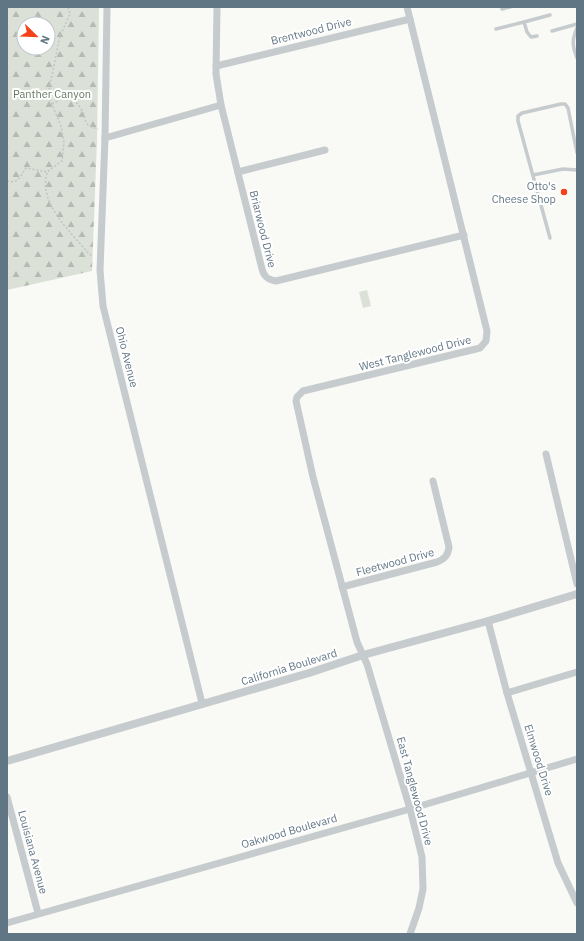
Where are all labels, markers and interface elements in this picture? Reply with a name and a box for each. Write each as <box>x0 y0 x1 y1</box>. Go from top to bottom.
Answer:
street label: Brentwood Drive <box>269 14 353 48</box>
north arrow <box>16 16 56 56</box>
text: N <box>37 34 53 46</box>
park label: Panther Canyon <box>13 87 91 101</box>
place label: Otto's Cheese Shop <box>492 179 556 206</box>
marker: Otto's Cheese Shop <box>559 187 569 197</box>
street label: Briarwood Drive <box>247 189 279 269</box>
street label: Ohio Avenue <box>113 325 141 389</box>
street label: West Tanglewood Drive <box>357 332 473 374</box>
street label: Fleetwood Drive <box>354 545 436 579</box>
street label: California Boulevard <box>239 646 339 688</box>
street label: Elmwood Drive <box>521 722 557 798</box>
street label: East Tanglewood Drive <box>394 735 436 847</box>
street label: Louisiana Avenue <box>15 809 51 895</box>
street label: Oakwood Boulevard <box>239 811 339 851</box>

